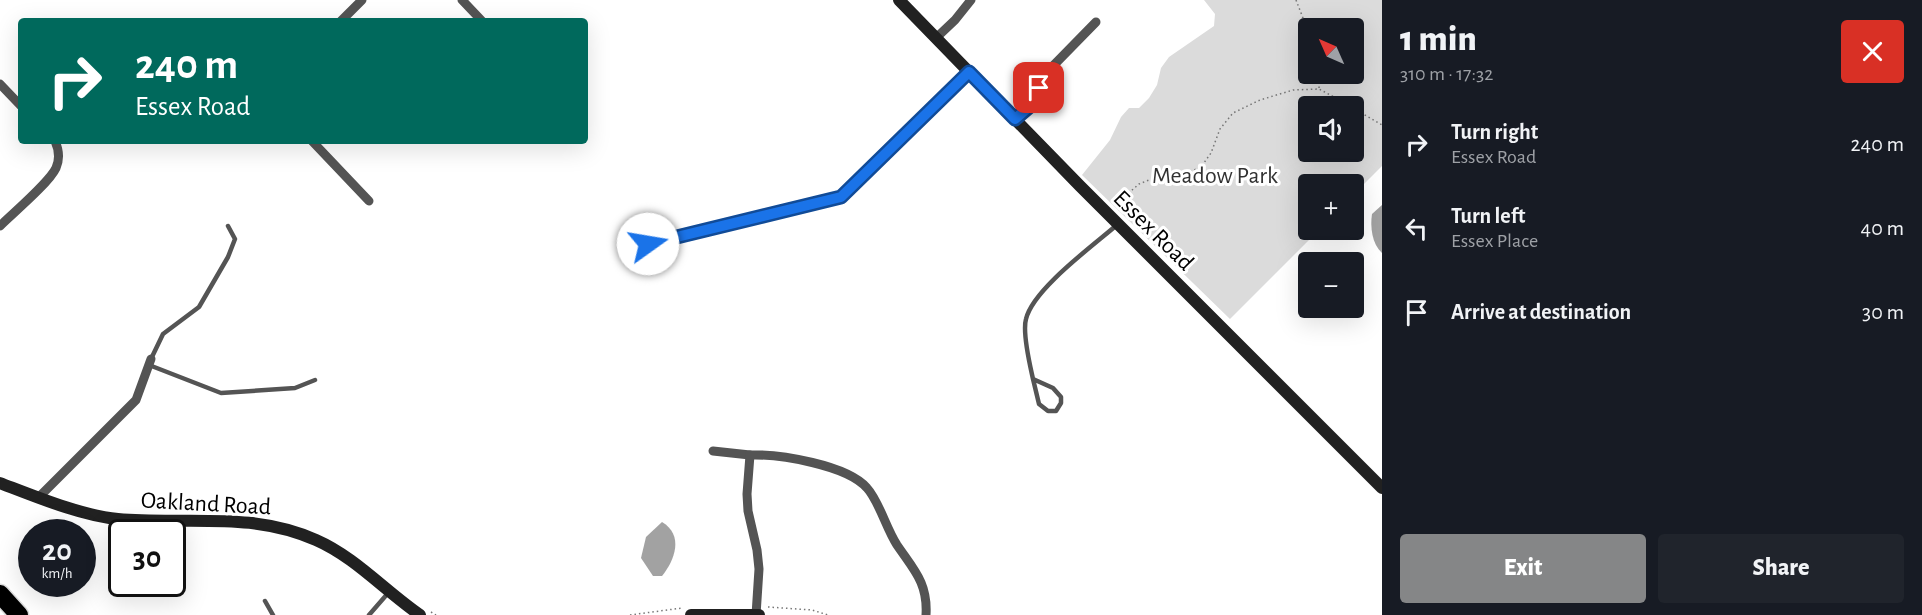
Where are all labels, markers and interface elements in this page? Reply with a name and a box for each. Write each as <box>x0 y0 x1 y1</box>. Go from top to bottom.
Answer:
north arrow <box>1298 18 1364 84</box>
map controls <box>1298 18 1364 318</box>
button: close <box>1841 20 1904 83</box>
text: 1 min <box>1400 21 1477 57</box>
icon: right <box>36 42 114 120</box>
text: 240 m <box>135 44 238 86</box>
pin <box>1013 62 1064 113</box>
text: 310 m · 17:32 <box>1400 64 1493 84</box>
icon: arrive <box>1022 71 1055 104</box>
text: Essex Road <box>135 93 250 120</box>
button: sound <box>1298 96 1364 162</box>
text: Turn right <box>1451 121 1538 143</box>
icon: right <box>1400 128 1433 161</box>
text: 240 m <box>1851 133 1904 155</box>
text: Essex Road <box>1451 147 1536 167</box>
park label: Meadow Park <box>1152 164 1278 188</box>
button: + <box>1298 174 1364 240</box>
street label: Essex Road <box>1109 186 1198 275</box>
text: Turn left <box>1451 205 1525 227</box>
position arrow <box>616 212 680 276</box>
icon: left <box>1400 212 1433 245</box>
text: 40 m <box>1861 217 1904 239</box>
text: Essex Place <box>1451 231 1538 251</box>
button: − <box>1298 252 1364 318</box>
icon: arrive <box>1400 296 1433 329</box>
text: Arrive at destination <box>1451 301 1631 323</box>
text: 30 m <box>1862 301 1904 323</box>
street label: Oakland Road <box>140 489 272 519</box>
speed limit sign: 30 <box>108 519 186 597</box>
button: Exit <box>1400 534 1646 603</box>
button: Share <box>1658 534 1904 603</box>
text: 20 <box>42 536 72 566</box>
text: km/h <box>42 566 72 581</box>

